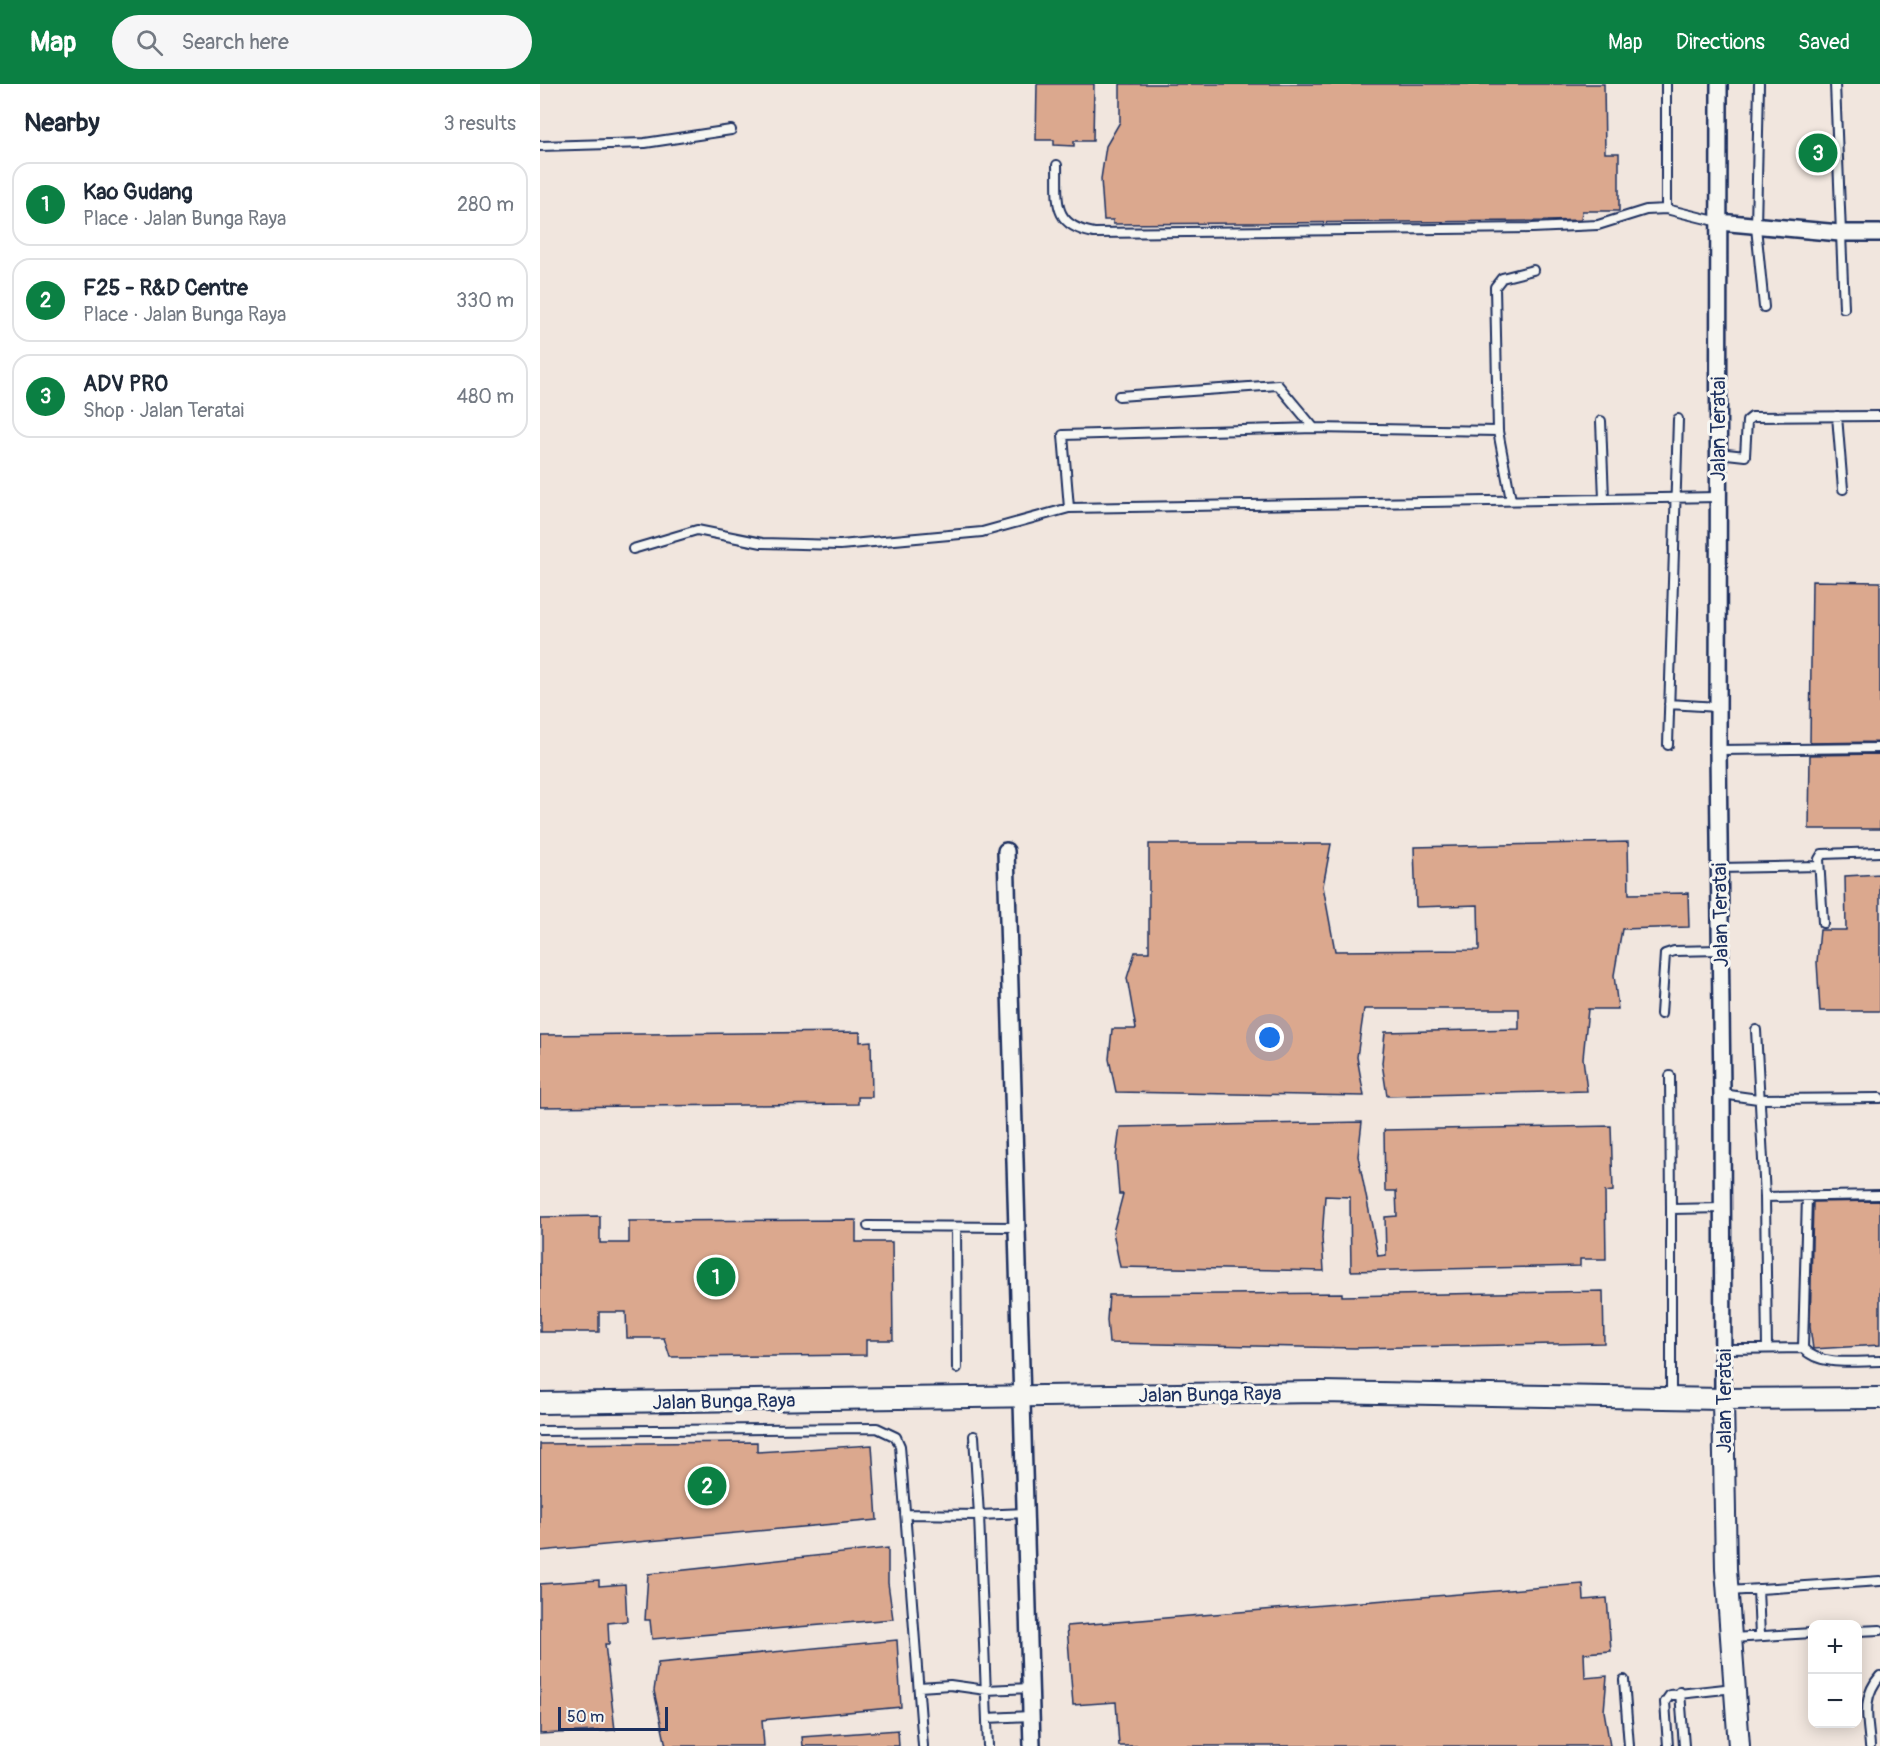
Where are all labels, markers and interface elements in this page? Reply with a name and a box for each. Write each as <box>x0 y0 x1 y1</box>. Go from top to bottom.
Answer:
search box <box>112 15 532 69</box>
text: Map <box>30 25 76 60</box>
icon: search <box>133 26 166 59</box>
text: Search here <box>181 28 289 56</box>
text: Map <box>1608 29 1643 56</box>
text: Directions <box>1676 29 1765 56</box>
text: Saved <box>1798 29 1850 56</box>
text: Nearby <box>24 107 100 139</box>
text: 3 results <box>444 111 516 136</box>
pin: 3 <box>1798 130 1838 176</box>
text: Kao Gudang <box>83 178 193 206</box>
text: 1 <box>42 192 49 217</box>
text: 280 m <box>457 192 514 217</box>
text: Place · Jalan Bunga Raya <box>83 206 286 231</box>
text: F25 - R&D Centre <box>83 274 248 302</box>
text: 2 <box>40 288 51 313</box>
text: 330 m <box>456 288 514 313</box>
text: Place · Jalan Bunga Raya <box>83 302 286 327</box>
text: ADV PRO <box>83 370 168 398</box>
street label: Jalan Teratai <box>1706 377 1731 481</box>
text: 3 <box>40 384 51 409</box>
text: 480 m <box>457 384 514 409</box>
text: Shop · Jalan Teratai <box>83 398 244 423</box>
street label: Jalan Teratai <box>1707 863 1734 967</box>
your location <box>1255 1023 1284 1052</box>
pin: 1 <box>696 1254 735 1300</box>
street label: Jalan Teratai <box>1712 1349 1737 1453</box>
street label: Jalan Bunga Raya <box>1138 1381 1282 1408</box>
street label: Jalan Bunga Raya <box>652 1388 796 1415</box>
pin: 2 <box>688 1464 726 1508</box>
map controls <box>1808 1620 1862 1728</box>
button: + <box>1808 1620 1862 1674</box>
button: − <box>1808 1674 1862 1728</box>
scale bar <box>558 1704 668 1732</box>
text: 50 m <box>567 1707 604 1727</box>

